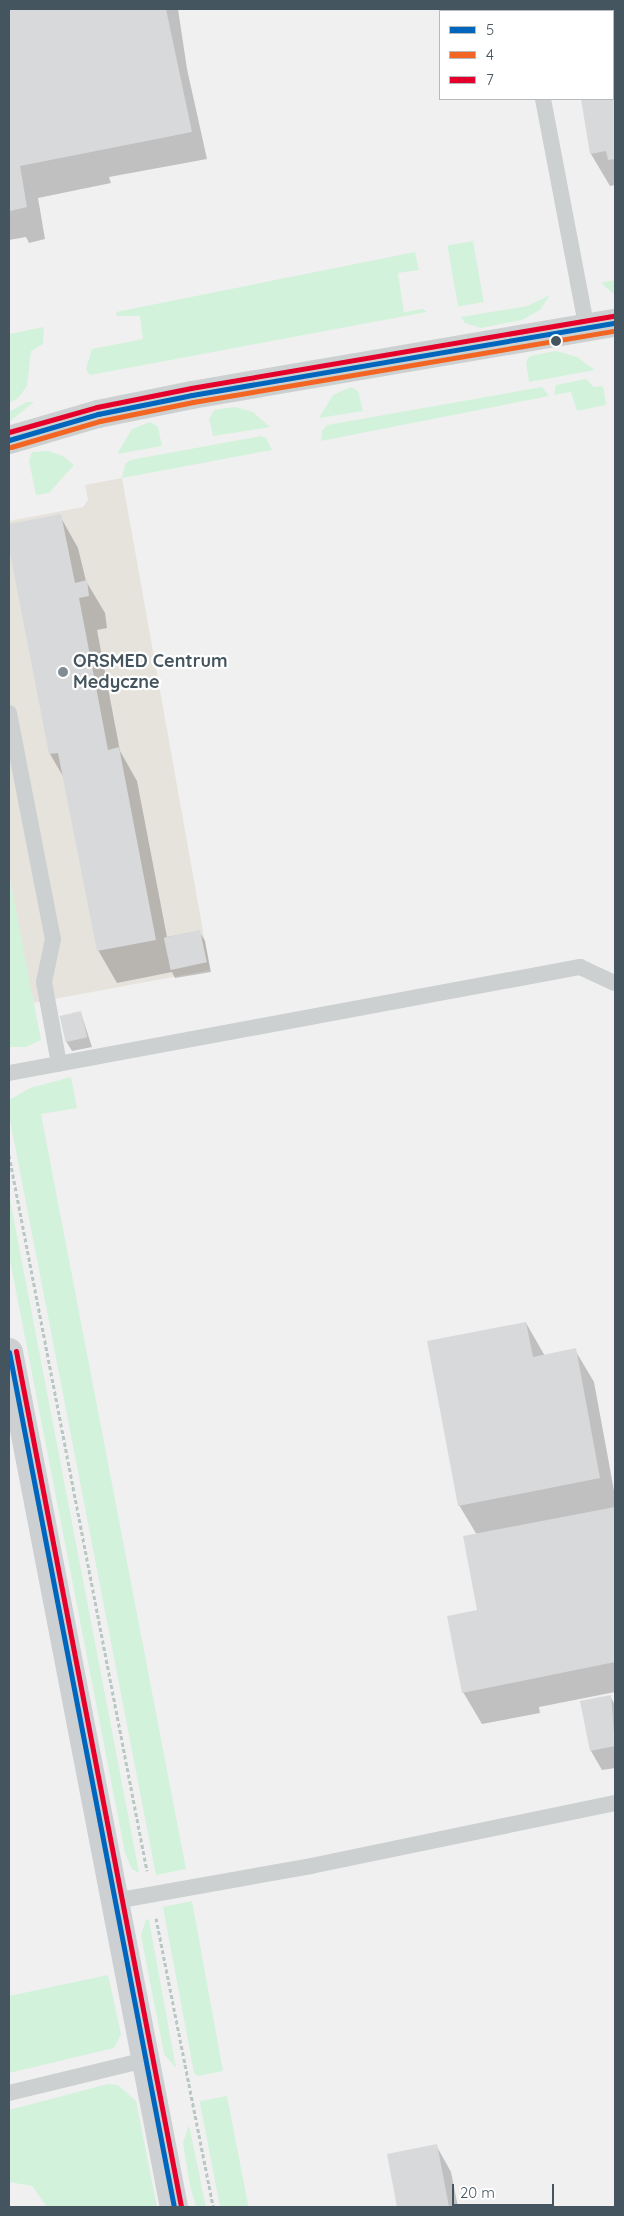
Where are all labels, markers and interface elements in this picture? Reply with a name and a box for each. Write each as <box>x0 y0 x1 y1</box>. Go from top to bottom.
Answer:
legend <box>439 10 614 100</box>
text: 5 <box>486 20 494 39</box>
text: 4 <box>486 45 494 64</box>
text: 7 <box>486 70 494 89</box>
unlabelled marker <box>551 336 561 346</box>
place label: ORSMED Centrum Medyczne <box>73 651 228 694</box>
marker: ORSMED Centrum Medyczne <box>57 666 69 678</box>
scale bar <box>454 2174 556 2206</box>
text: 20 m <box>460 2183 495 2202</box>

